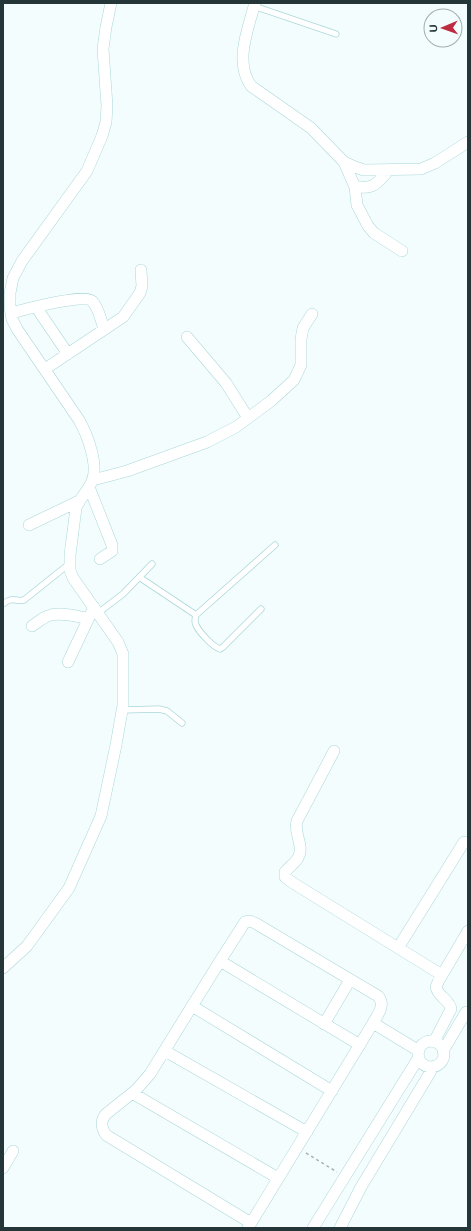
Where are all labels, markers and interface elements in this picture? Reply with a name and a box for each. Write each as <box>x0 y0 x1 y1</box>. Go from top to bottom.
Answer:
north arrow <box>423 8 463 48</box>
text: U <box>427 24 439 33</box>

